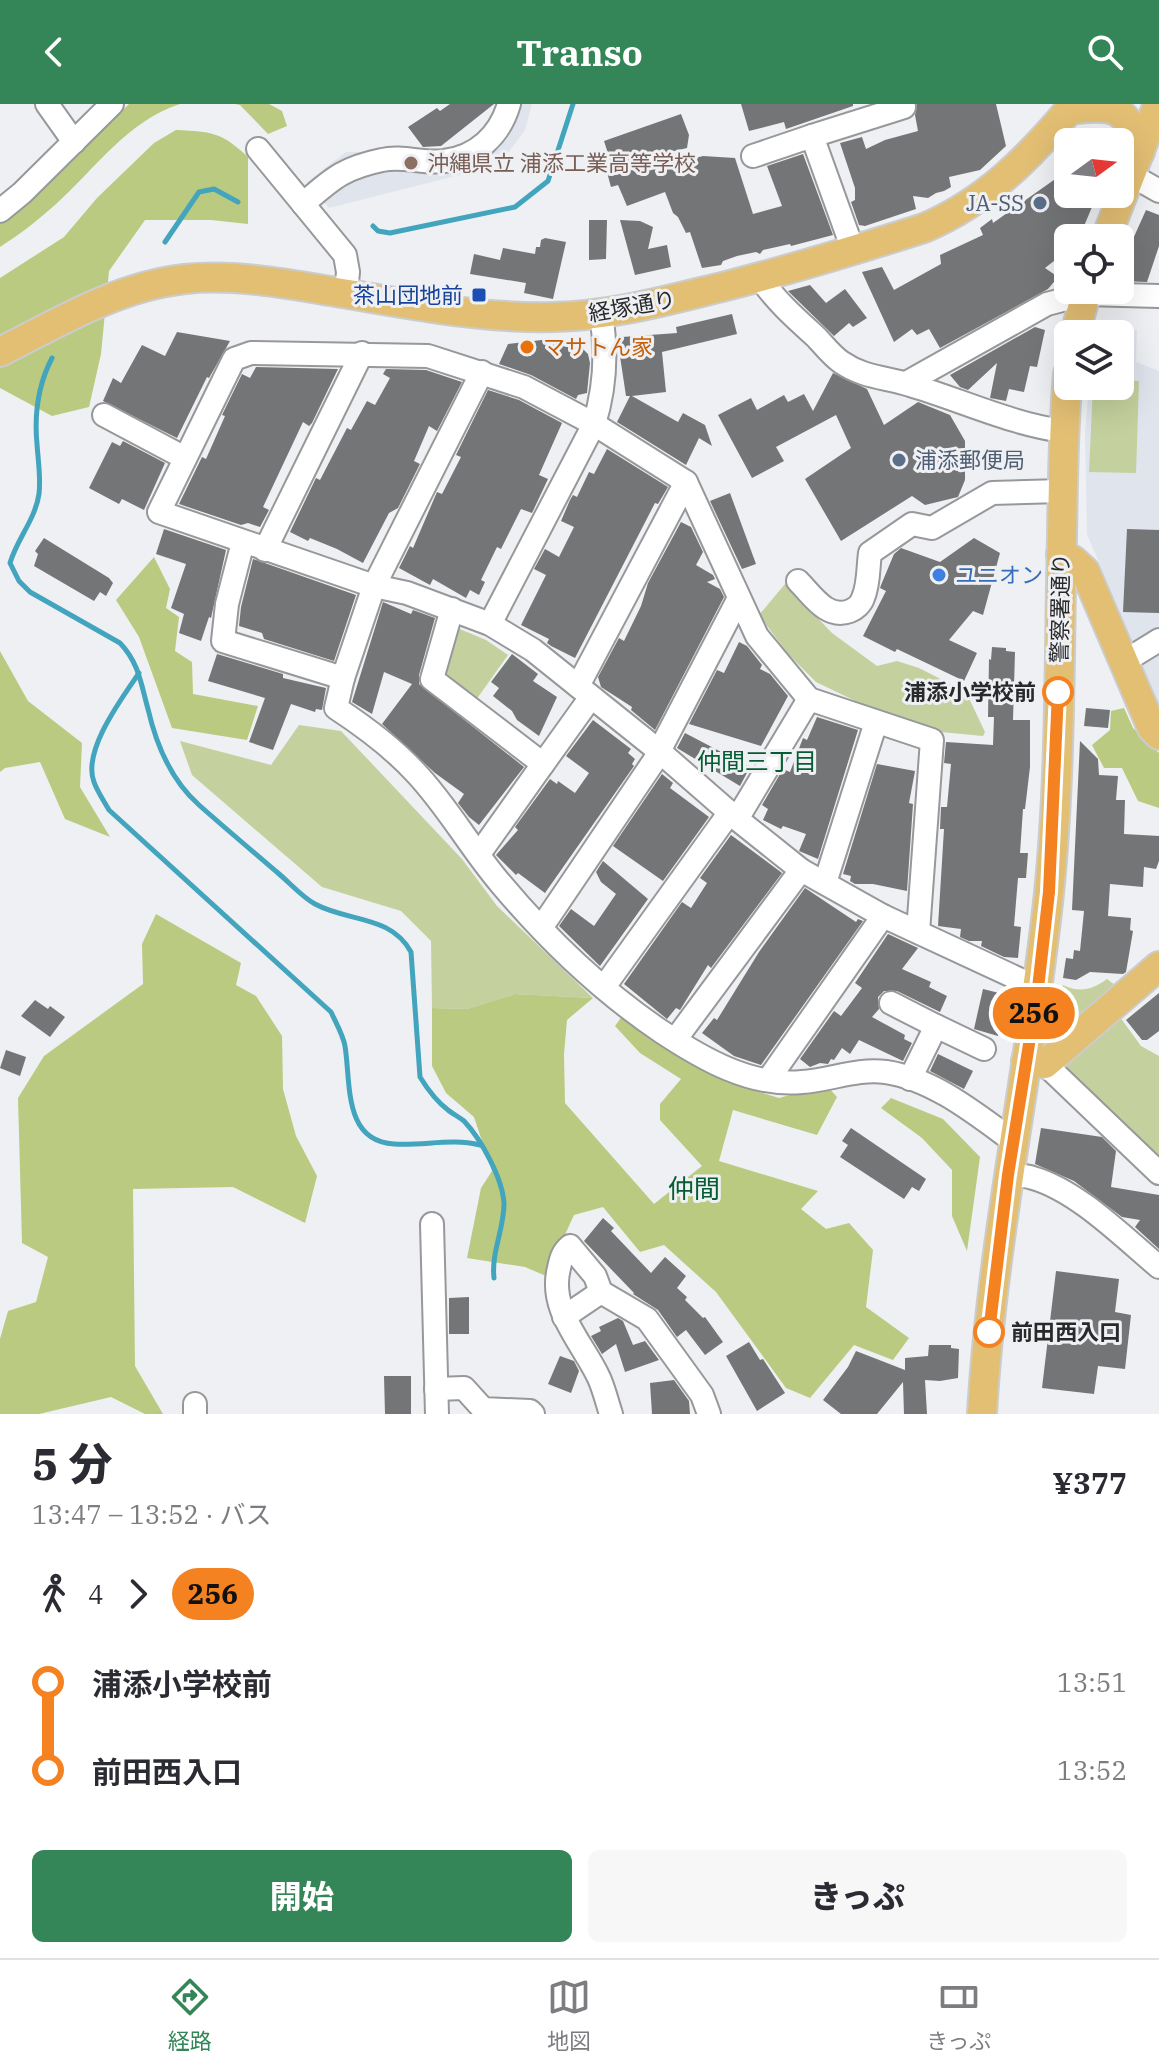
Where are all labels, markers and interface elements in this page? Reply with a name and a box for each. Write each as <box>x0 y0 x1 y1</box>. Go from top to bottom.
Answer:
text: Transo <box>516 29 643 76</box>
icon: back <box>32 30 76 74</box>
icon: search <box>1083 30 1127 74</box>
north arrow <box>1054 128 1134 208</box>
map controls <box>1054 128 1134 400</box>
place label: 沖縄県立 浦添工業高等学校 <box>427 148 696 177</box>
marker: 沖縄県立 浦添工業高等学校 <box>402 154 420 172</box>
place label: JA-SS <box>966 188 1024 217</box>
marker: JA-SS <box>1031 194 1049 212</box>
button: locate <box>1054 224 1134 304</box>
place label: 茶山団地前 <box>353 280 463 309</box>
street label: 経塚通り <box>586 284 678 327</box>
marker: 茶山団地前 <box>470 286 488 304</box>
button: layers <box>1054 320 1134 400</box>
place label: マサトん家 <box>543 332 653 361</box>
marker: マサトん家 <box>518 338 536 356</box>
place label: 浦添郵便局 <box>915 445 1025 474</box>
marker: 浦添郵便局 <box>890 451 908 469</box>
street label: 警察署通り <box>1044 553 1075 663</box>
place label: ユニオン <box>955 560 1043 589</box>
marker: ユニオン <box>930 566 948 584</box>
place label: 浦添小学校前 <box>904 677 1036 706</box>
marker: 浦添小学校前 <box>1043 677 1073 707</box>
district label: 仲間三丁目 <box>697 745 817 777</box>
line badge: 256 <box>988 987 1080 1039</box>
text: 256 <box>1009 994 1059 1031</box>
district label: 仲間 <box>668 1171 720 1205</box>
marker: 前田西入口 <box>974 1317 1004 1347</box>
place label: 前田西入口 <box>1011 1317 1121 1346</box>
text: 5 分 <box>32 1435 113 1492</box>
text: ¥377 <box>1053 1463 1127 1502</box>
text: 13:47 – 13:52 · バス <box>32 1497 272 1531</box>
icon: walk <box>32 1572 76 1616</box>
icon: forward <box>116 1572 160 1616</box>
text: 256 <box>188 1575 238 1612</box>
text: 4 <box>88 1577 104 1611</box>
text: 浦添小学校前 <box>92 1664 272 1703</box>
text: 13:51 <box>1057 1665 1127 1699</box>
text: 前田西入口 <box>92 1752 242 1791</box>
text: 13:52 <box>1057 1753 1127 1787</box>
button: 開始 <box>32 1850 572 1942</box>
button: きっぷ <box>588 1850 1127 1942</box>
tab: 経路 <box>168 1975 212 2055</box>
tab: 地図 <box>547 1975 591 2055</box>
tab: きっぷ <box>926 1975 991 2055</box>

